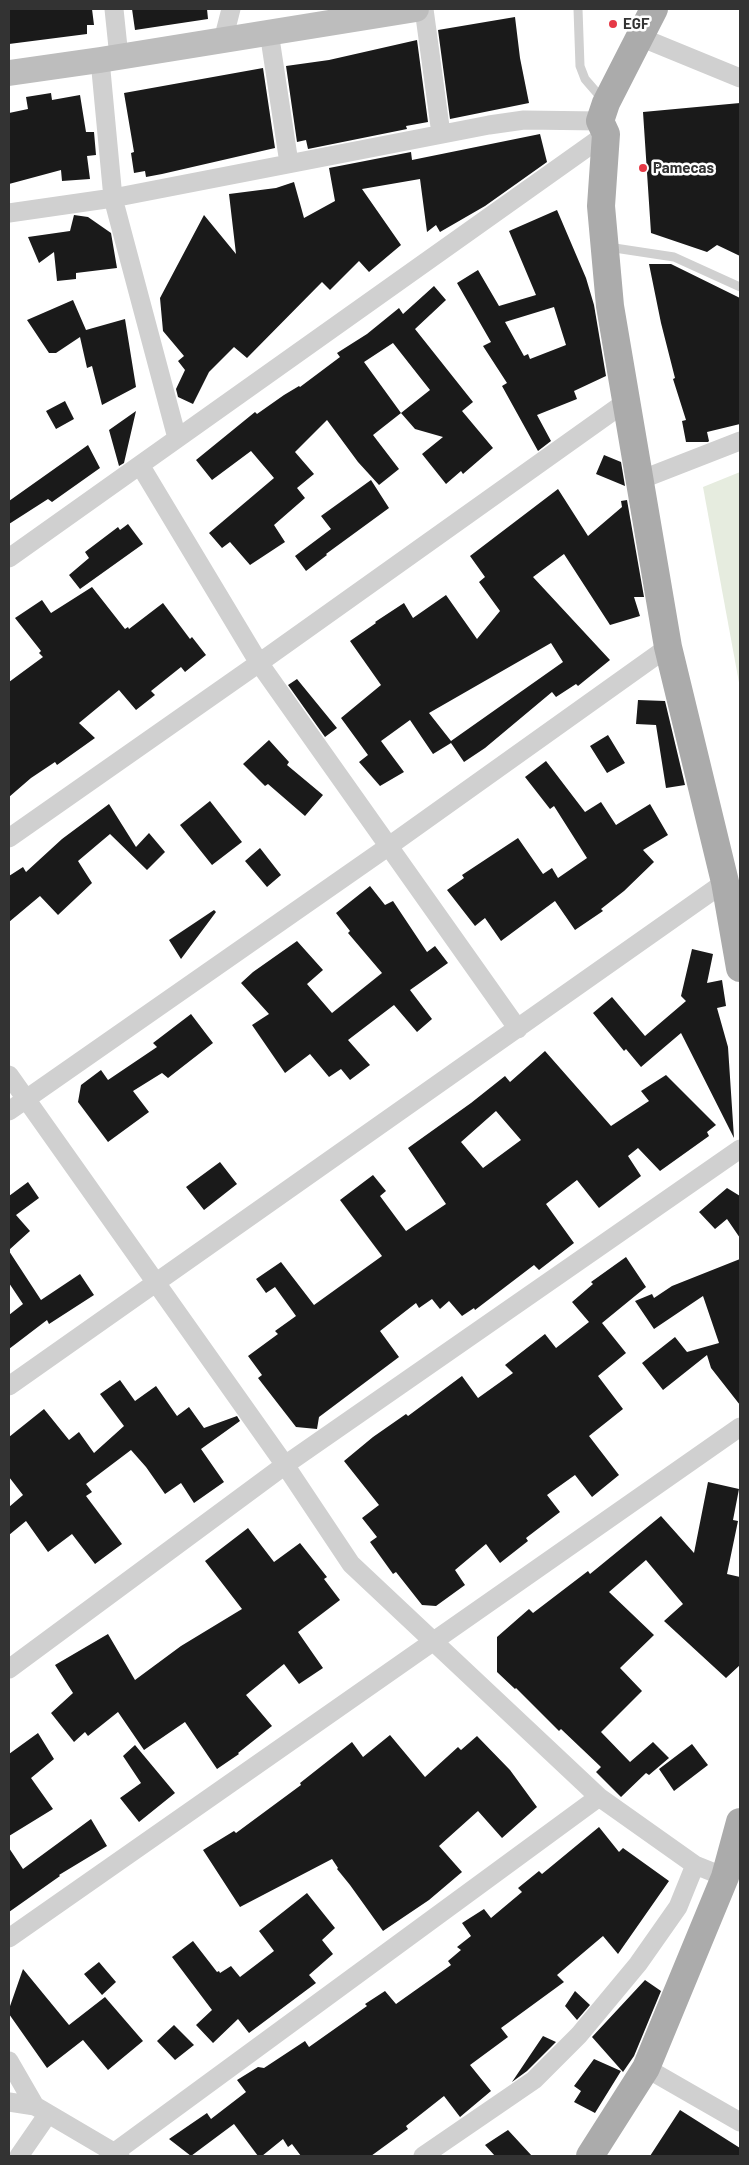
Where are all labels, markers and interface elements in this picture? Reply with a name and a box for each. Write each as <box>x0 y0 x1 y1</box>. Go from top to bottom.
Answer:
place label: EGF <box>623 15 649 33</box>
marker: EGF <box>607 18 619 30</box>
place label: Pamecas <box>653 159 714 177</box>
marker: Pamecas <box>637 162 649 174</box>

